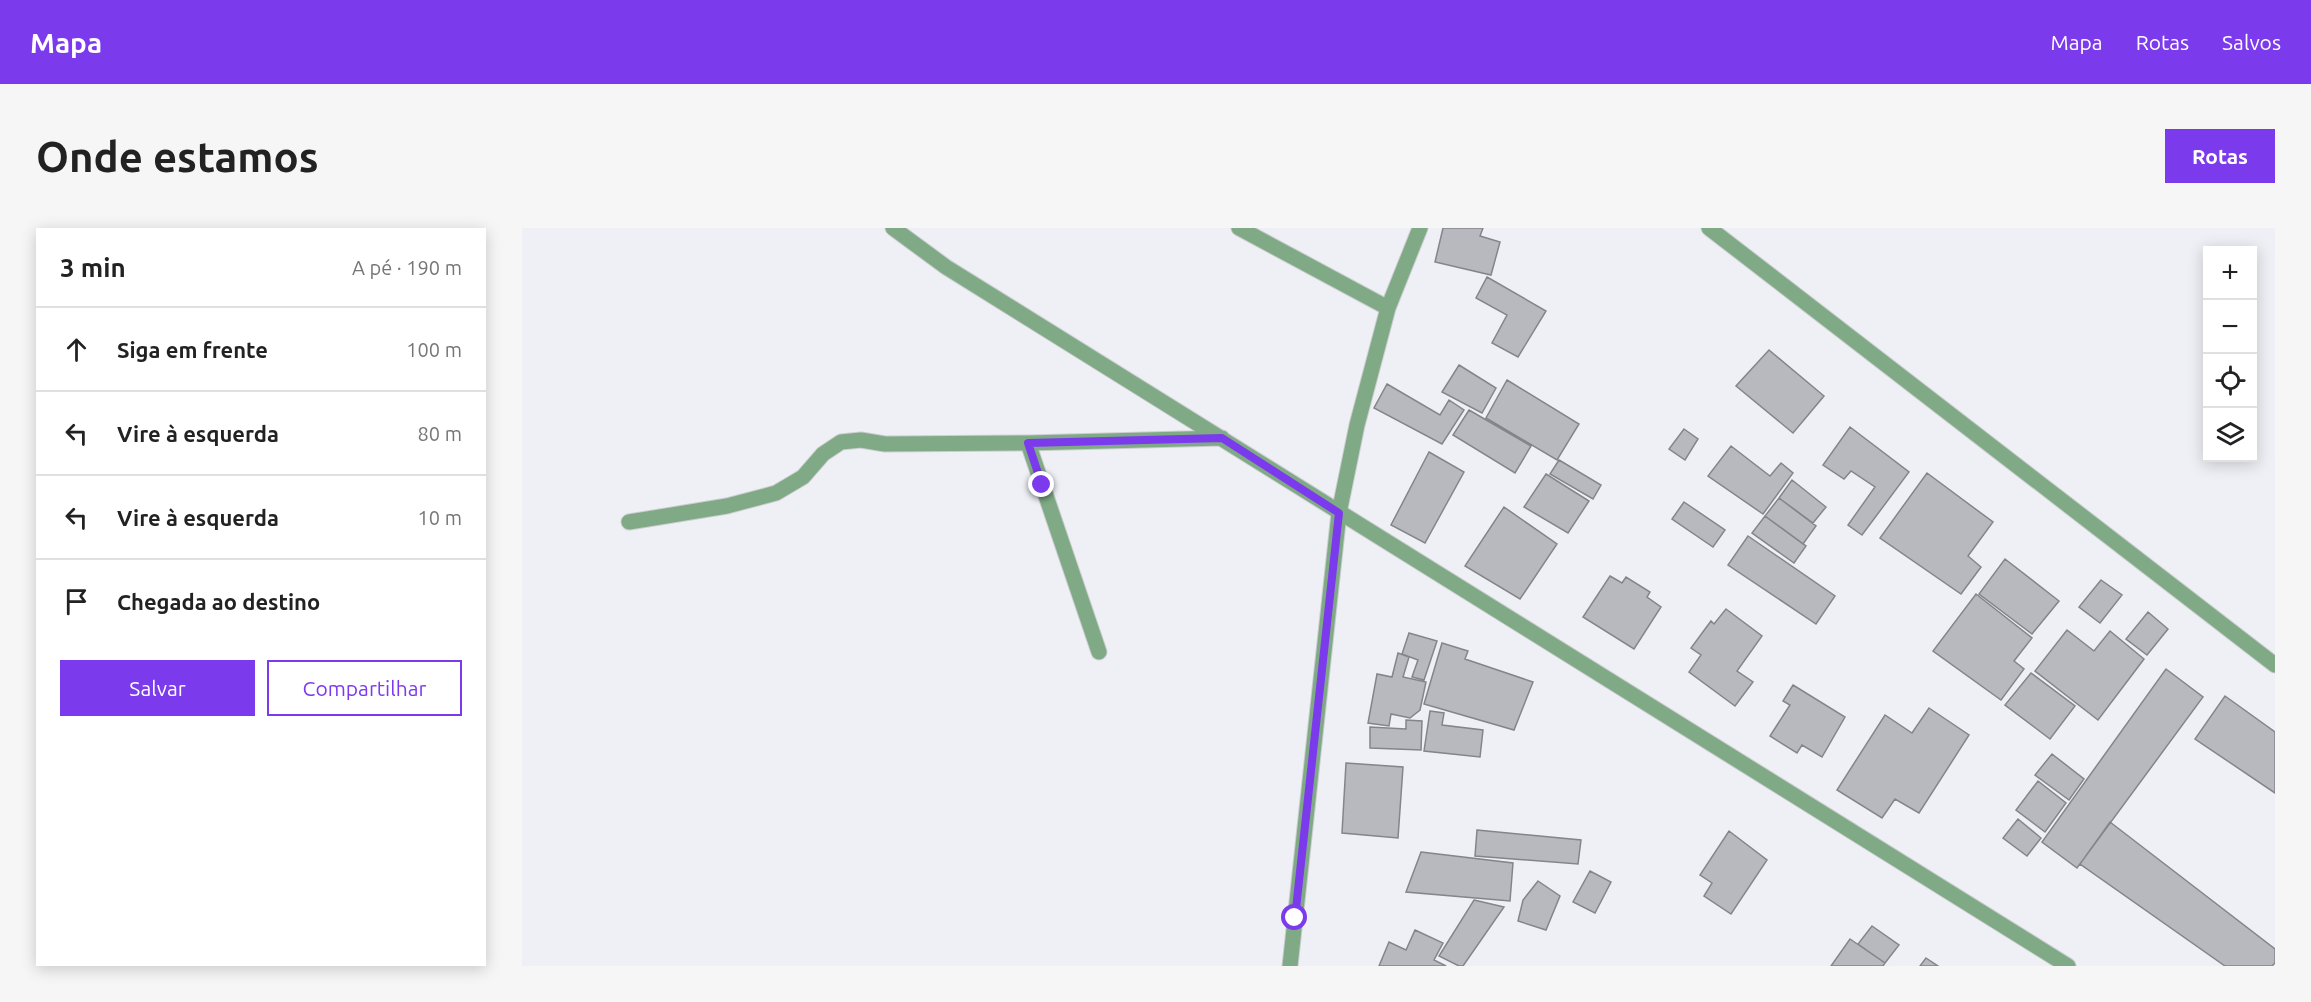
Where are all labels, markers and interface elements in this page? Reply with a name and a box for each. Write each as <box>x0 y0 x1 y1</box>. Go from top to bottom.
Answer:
text: Mapa <box>30 27 102 58</box>
text: Mapa <box>2051 30 2103 54</box>
text: Rotas <box>2136 30 2189 54</box>
text: Salvos <box>2222 30 2281 54</box>
button: Rotas <box>2165 129 2275 183</box>
text: Onde estamos <box>36 133 319 180</box>
map controls <box>2203 246 2257 462</box>
button: + <box>2203 246 2257 300</box>
text: 3 min <box>60 253 126 282</box>
text: A pé · 190 m <box>352 256 462 279</box>
button: − <box>2203 300 2257 354</box>
icon: ahead <box>60 333 93 366</box>
text: Siga em frente <box>117 337 268 362</box>
text: 100 m <box>406 338 462 361</box>
button: locate <box>2203 354 2257 408</box>
button: layers <box>2203 408 2257 462</box>
icon: left <box>60 417 93 450</box>
text: Vire à esquerda <box>117 421 279 446</box>
text: 80 m <box>418 422 462 445</box>
route end <box>1028 471 1054 497</box>
icon: left <box>60 501 93 534</box>
text: Vire à esquerda <box>117 505 279 530</box>
text: 10 m <box>418 506 462 529</box>
icon: arrive <box>60 585 93 618</box>
text: Chegada ao destino <box>117 589 320 614</box>
button: Salvar <box>60 660 255 716</box>
button: Compartilhar <box>267 660 462 716</box>
route start <box>1281 904 1307 930</box>

